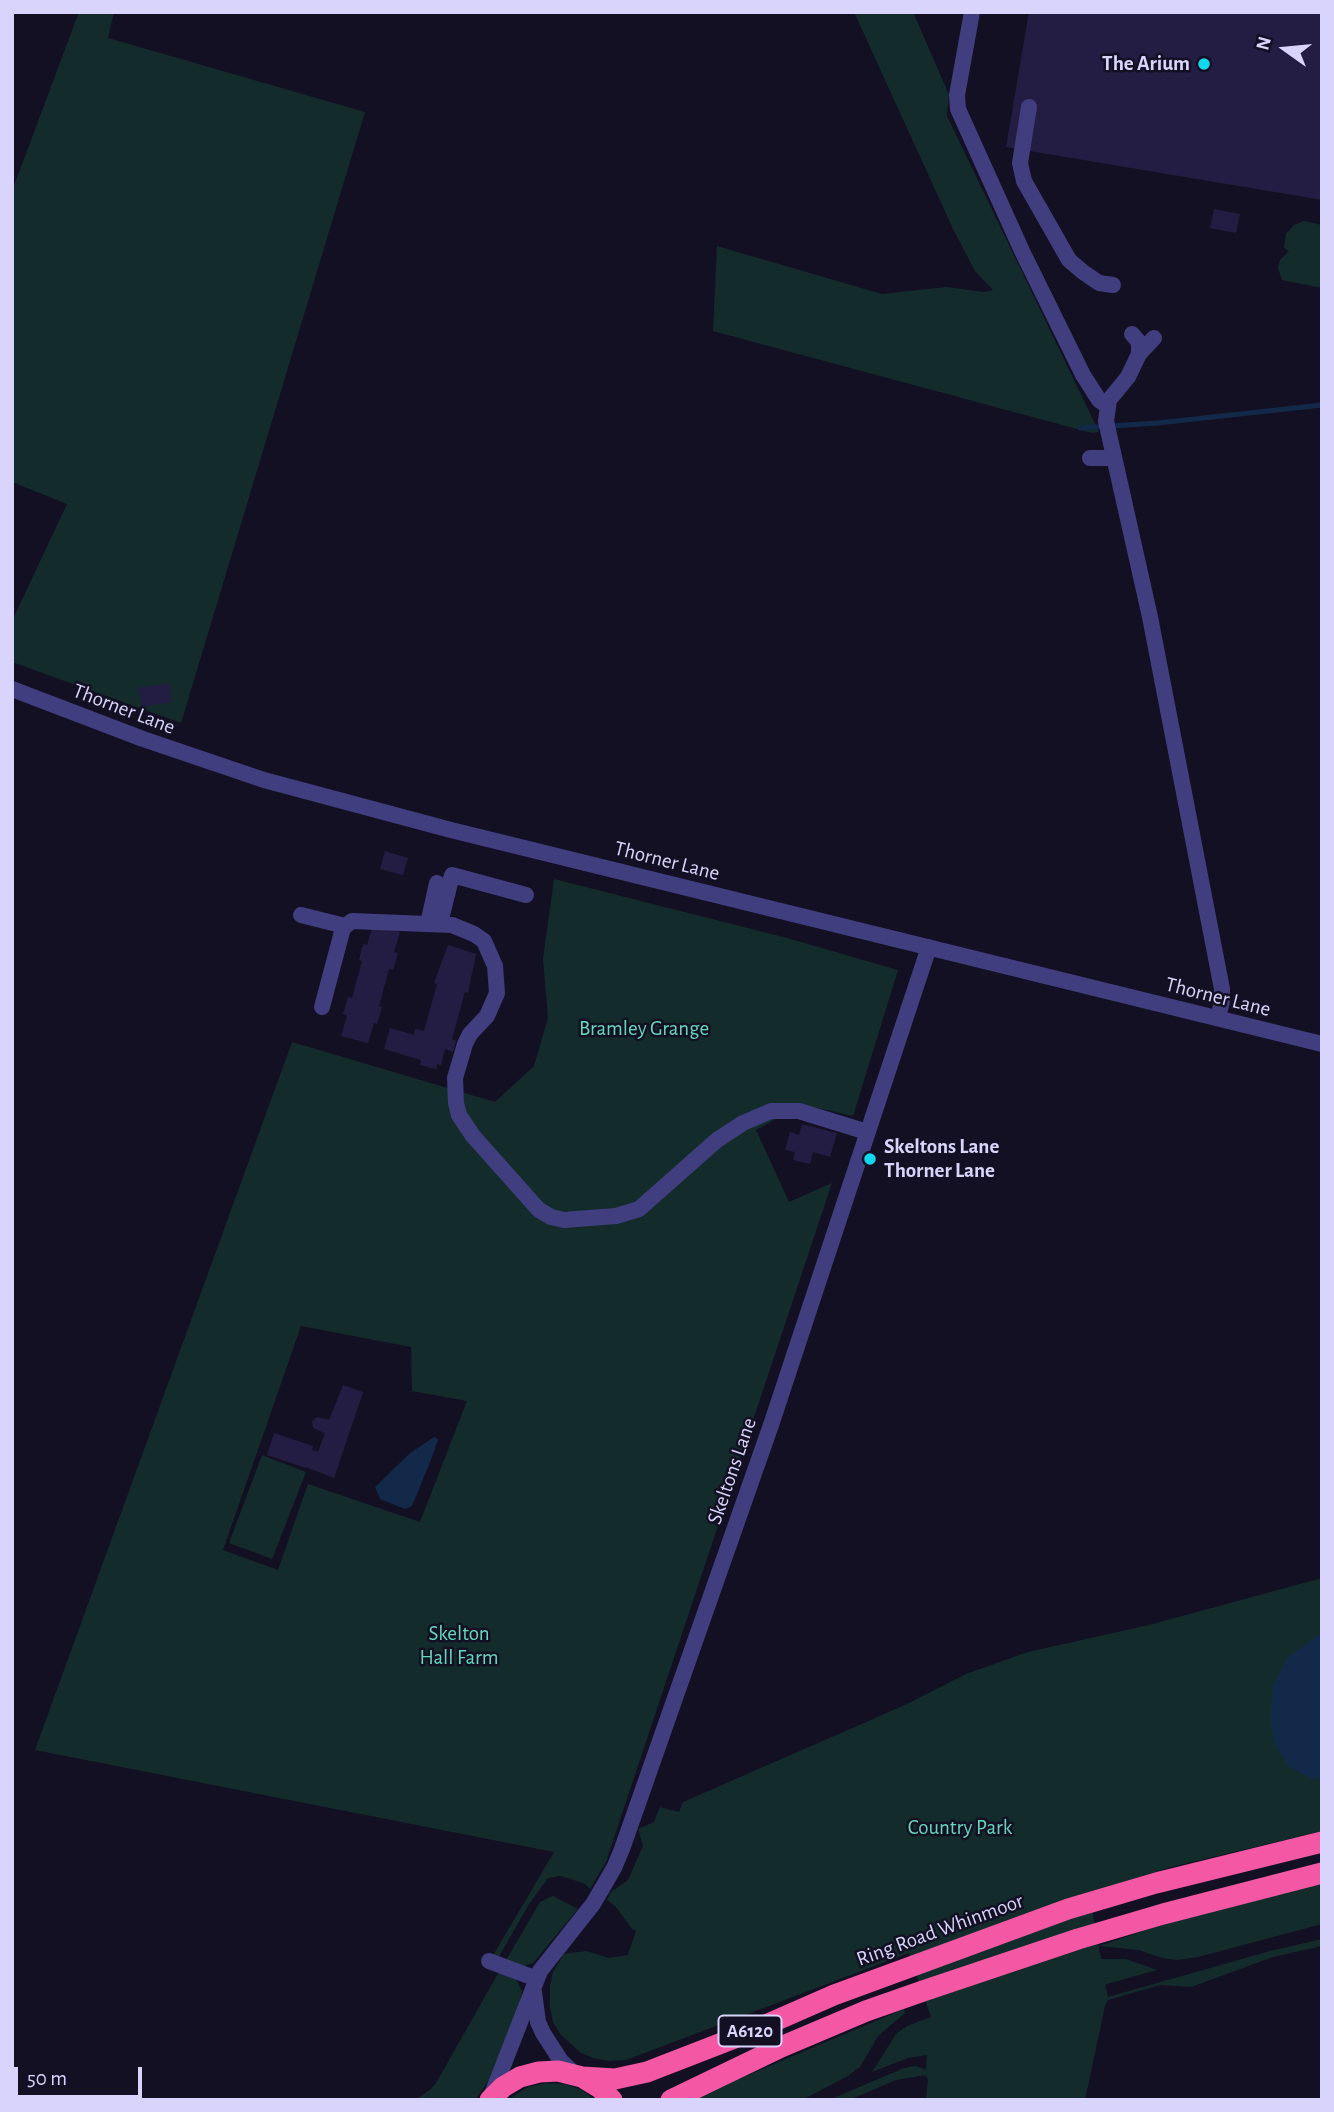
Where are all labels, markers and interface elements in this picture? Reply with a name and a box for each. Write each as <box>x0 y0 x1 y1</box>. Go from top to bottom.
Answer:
north arrow <box>1250 14 1320 84</box>
text: N <box>1253 35 1275 52</box>
place label: The Arium <box>1102 51 1190 77</box>
marker: The Arium <box>1196 56 1212 72</box>
street label: Thorner Lane <box>69 678 179 740</box>
street label: Thorner Lane <box>612 836 722 886</box>
street label: Thorner Lane <box>1163 972 1273 1022</box>
park label: Bramley Grange <box>579 1016 709 1042</box>
place label: Skeltons Lane Thorner Lane <box>884 1134 999 1184</box>
marker: Skeltons Lane Thorner Lane <box>862 1151 878 1167</box>
street label: Skeltons Lane <box>702 1414 762 1528</box>
park label: Skelton Hall Farm <box>419 1621 499 1671</box>
park label: Country Park <box>908 1815 1012 1841</box>
street label: Ring Road Whinmoor <box>853 1888 1027 1972</box>
road number: A6120 <box>718 2016 782 2047</box>
scale bar <box>18 2052 145 2096</box>
text: 50 m <box>27 2068 67 2089</box>

